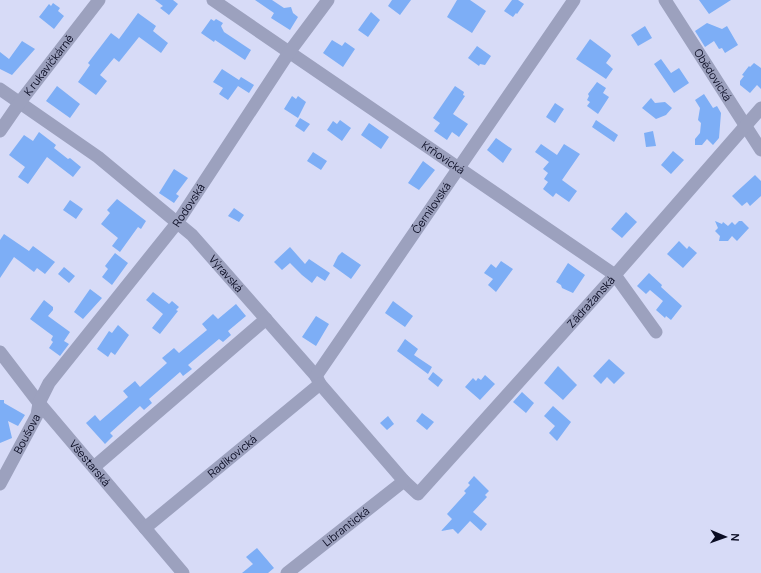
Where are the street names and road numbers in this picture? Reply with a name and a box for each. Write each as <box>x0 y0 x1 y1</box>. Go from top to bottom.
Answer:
street label: K rukavičkárně <box>20 31 77 98</box>
street label: Obědovická <box>691 46 736 104</box>
street label: Krňovická <box>419 137 468 177</box>
street label: Černilovská <box>408 179 454 236</box>
street label: Rodovská <box>169 180 208 230</box>
street label: Výravská <box>206 252 247 295</box>
street label: Zádražanská <box>563 272 618 331</box>
street label: Boušova <box>10 411 43 456</box>
street label: Radíkovická <box>204 431 260 481</box>
street label: Všestarská <box>67 437 114 489</box>
street label: Librantická <box>319 503 372 549</box>

